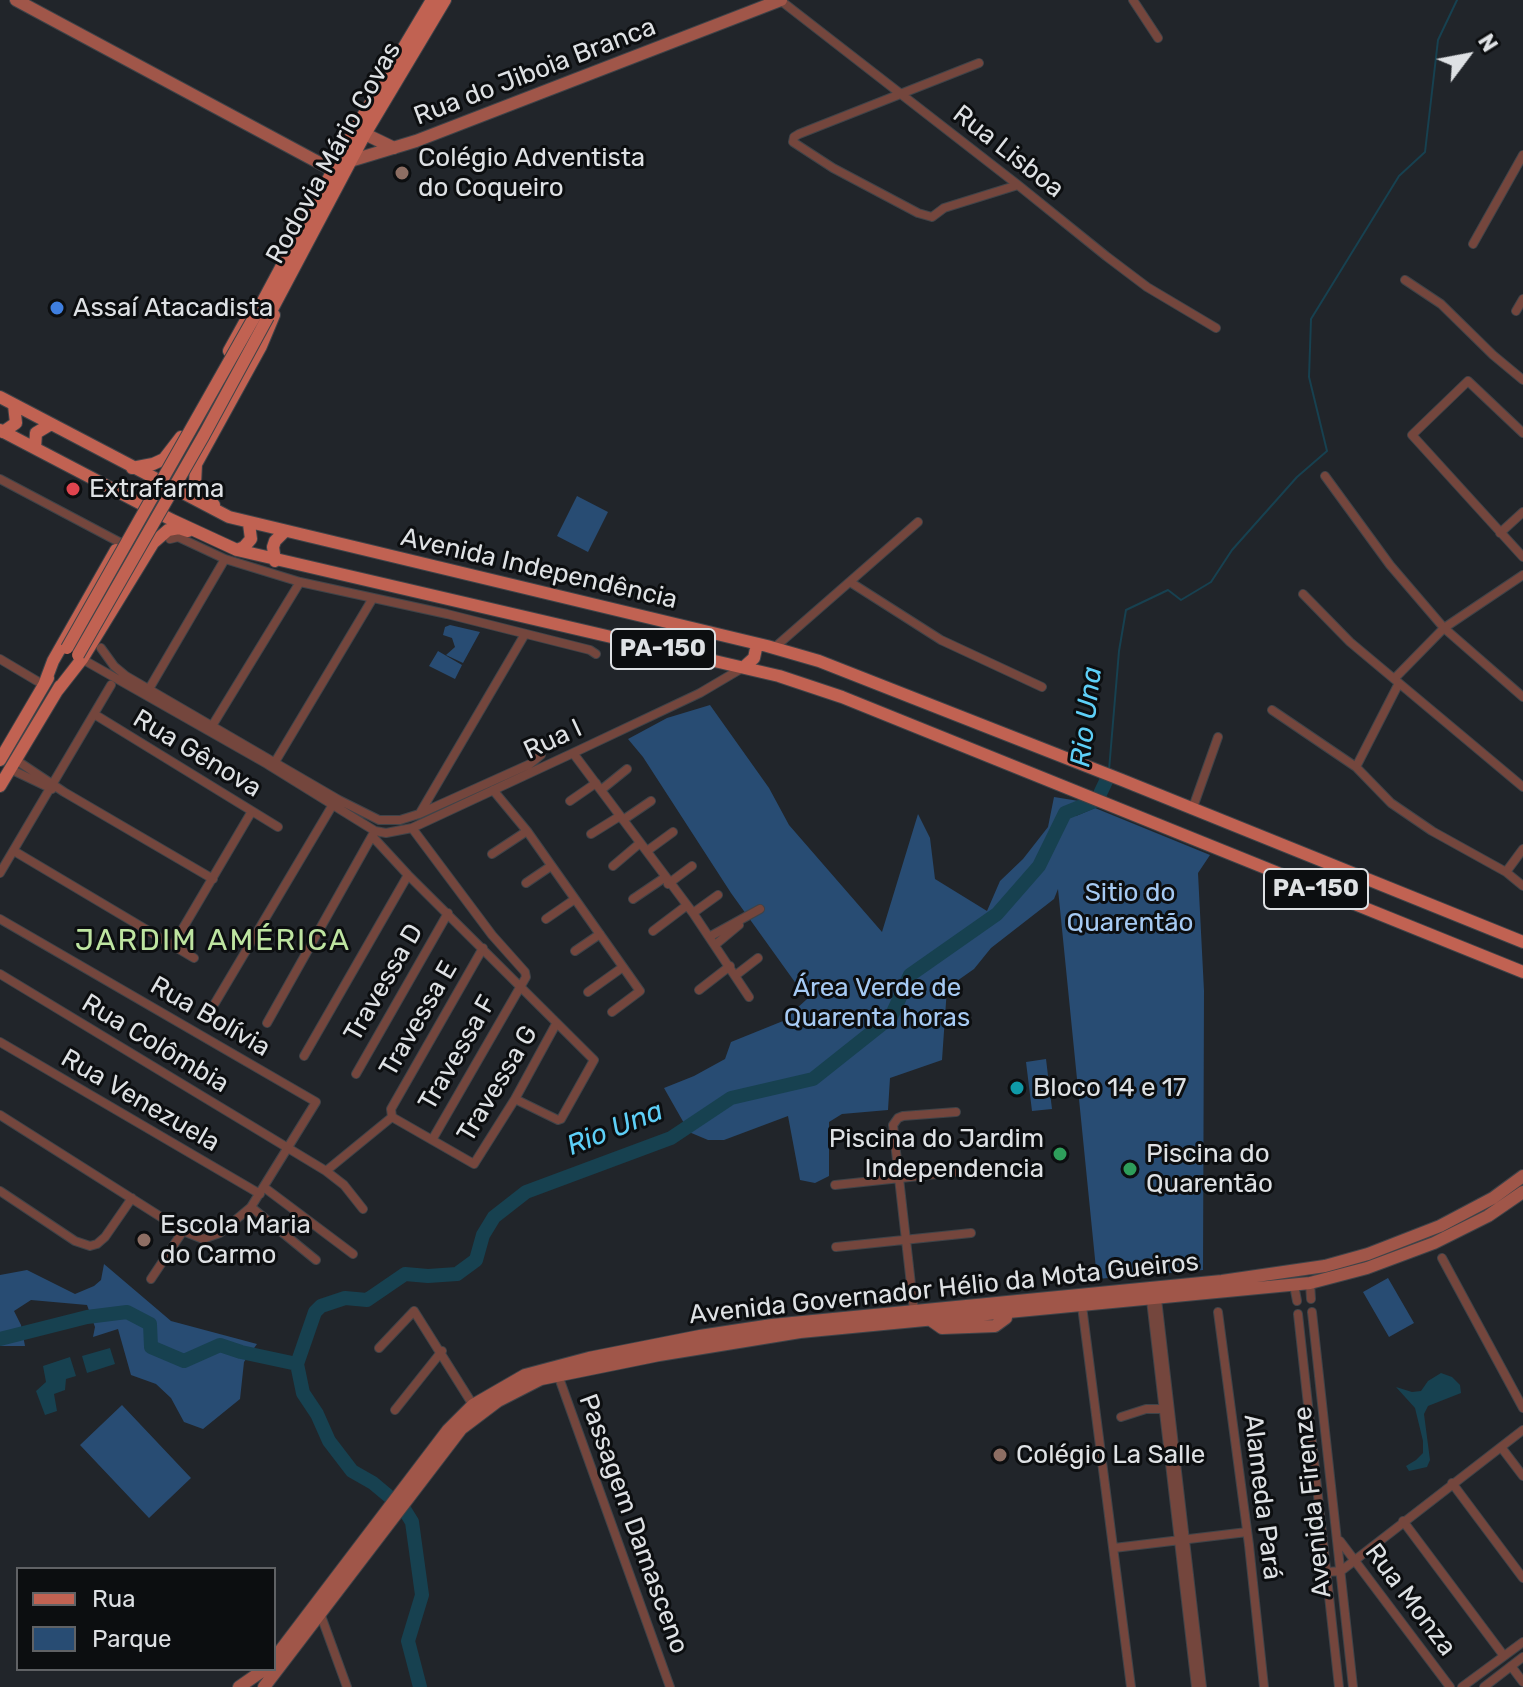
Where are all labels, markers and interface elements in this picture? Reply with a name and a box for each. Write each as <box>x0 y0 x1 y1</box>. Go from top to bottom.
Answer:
street label: Rua do Jiboia Branca <box>410 12 660 132</box>
north arrow <box>1427 16 1507 96</box>
text: N <box>1472 29 1503 57</box>
street label: Rodovia Mário Covas <box>260 37 408 269</box>
street label: Rua Lisboa <box>946 99 1070 205</box>
place label: Colégio Adventista do Coqueiro <box>418 142 645 204</box>
marker: Colégio Adventista do Coqueiro <box>393 164 411 182</box>
place label: Assaí Atacadista <box>73 292 273 324</box>
marker: Assaí Atacadista <box>48 299 66 317</box>
place label: Extrafarma <box>89 473 224 505</box>
marker: Extrafarma <box>64 480 82 498</box>
street label: Avenida Independência <box>398 522 680 616</box>
road number: PA-150 <box>611 629 715 669</box>
water label: Rio Una <box>1064 665 1110 769</box>
street label: Rua Gênova <box>127 704 267 804</box>
street label: Rua I <box>519 713 587 767</box>
road number: PA-150 <box>1264 869 1368 909</box>
park label: Sitio do Quarentão <box>1067 877 1193 938</box>
street label: Travessa D <box>338 919 430 1047</box>
district label: JARDIM AMÉRICA <box>75 923 351 959</box>
street label: Travessa E <box>373 956 465 1082</box>
street label: Rua Bolívia <box>144 970 276 1064</box>
park label: Área Verde de Quarenta horas <box>784 972 970 1034</box>
street label: Rua Colômbia <box>76 988 234 1100</box>
street label: Travessa F <box>413 990 503 1116</box>
street label: Travessa G <box>451 1020 545 1148</box>
street label: Rua Venezuela <box>55 1043 225 1159</box>
place label: Bloco 14 e 17 <box>1033 1072 1186 1104</box>
marker: Bloco 14 e 17 <box>1008 1079 1026 1097</box>
water label: Rio Una <box>562 1094 668 1164</box>
place label: Piscina do Jardim Independencia <box>829 1123 1044 1184</box>
place label: Piscina do Quarentão <box>1146 1138 1273 1200</box>
marker: Piscina do Jardim Independencia <box>1051 1145 1069 1163</box>
marker: Piscina do Quarentão <box>1121 1160 1139 1178</box>
place label: Escola Maria do Carmo <box>160 1209 311 1270</box>
marker: Escola Maria do Carmo <box>135 1231 153 1249</box>
street label: Avenida Governador Hélio da Mota Gueiros <box>688 1247 1200 1331</box>
street label: Passagem Damasceno <box>572 1390 694 1658</box>
street label: Avenida Firenze <box>1287 1405 1339 1599</box>
street label: Alameda Pará <box>1236 1412 1288 1582</box>
place label: Colégio La Salle <box>1016 1439 1205 1471</box>
marker: Colégio La Salle <box>991 1446 1009 1464</box>
street label: Rua Monza <box>1358 1538 1462 1662</box>
legend <box>16 1567 276 1671</box>
text: Rua <box>92 1585 135 1613</box>
text: Parque <box>92 1625 171 1653</box>

